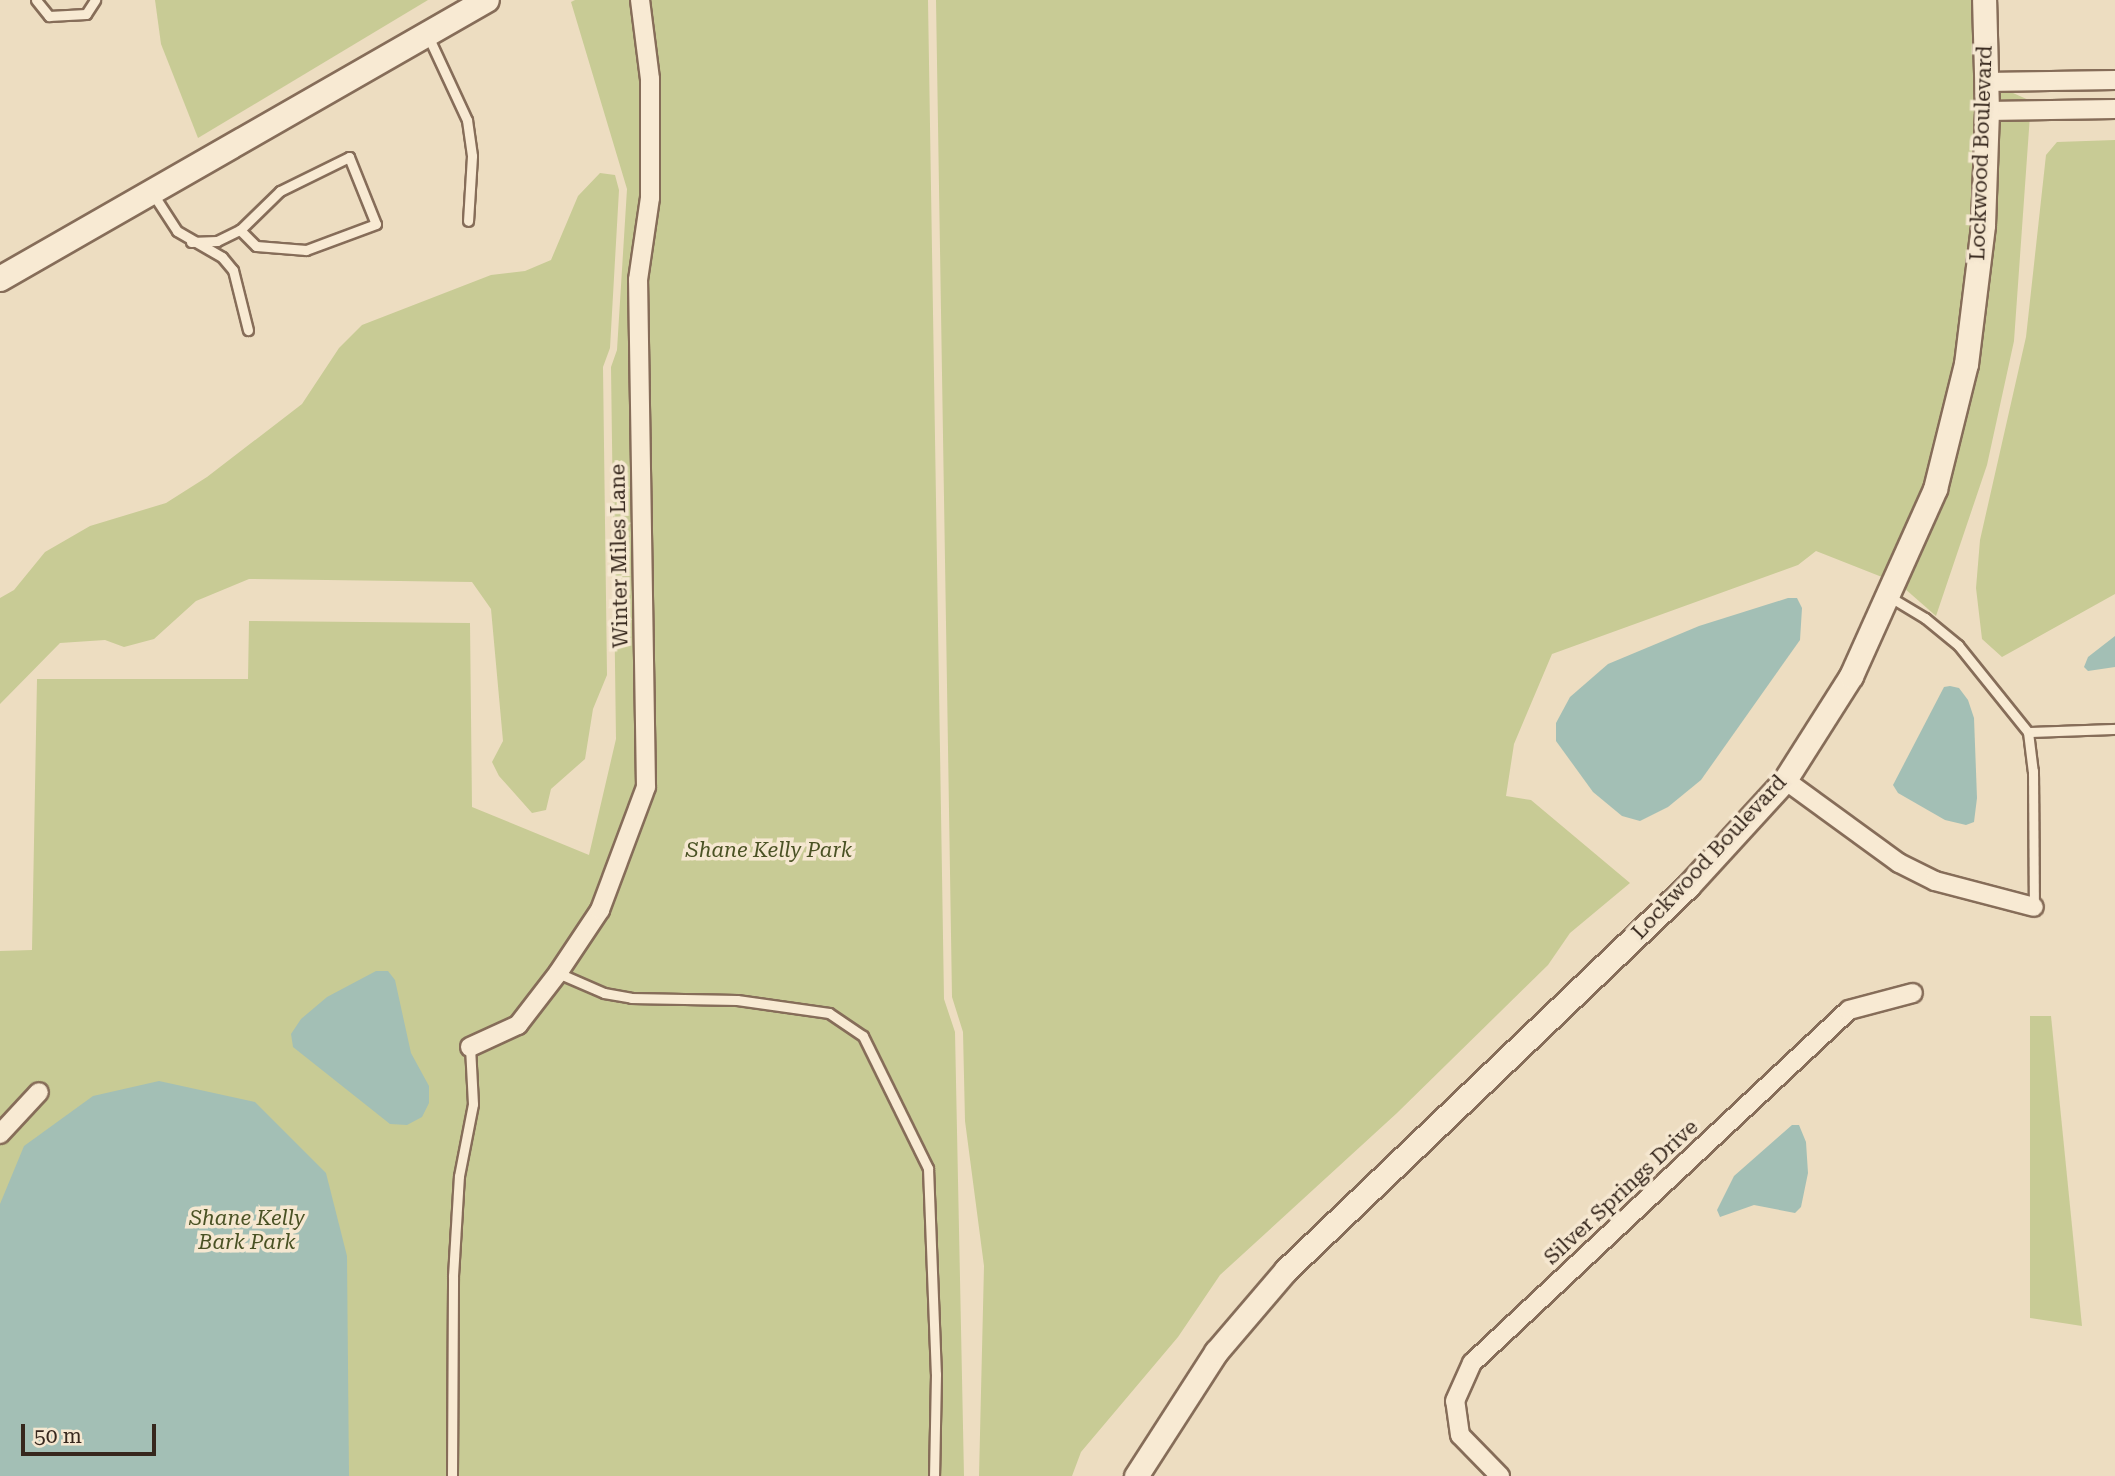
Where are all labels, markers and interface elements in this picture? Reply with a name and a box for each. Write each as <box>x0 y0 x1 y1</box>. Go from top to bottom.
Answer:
street label: Lockwood Boulevard <box>1965 45 1997 261</box>
street label: Winter Miles Lane <box>605 464 633 648</box>
street label: Lockwood Boulevard <box>1626 770 1792 944</box>
park label: Shane Kelly Park <box>686 837 852 863</box>
street label: Silver Springs Drive <box>1539 1114 1703 1270</box>
park label: Shane Kelly Bark Park <box>189 1205 305 1255</box>
scale bar <box>24 1410 159 1454</box>
text: 50 m <box>34 1424 82 1448</box>

